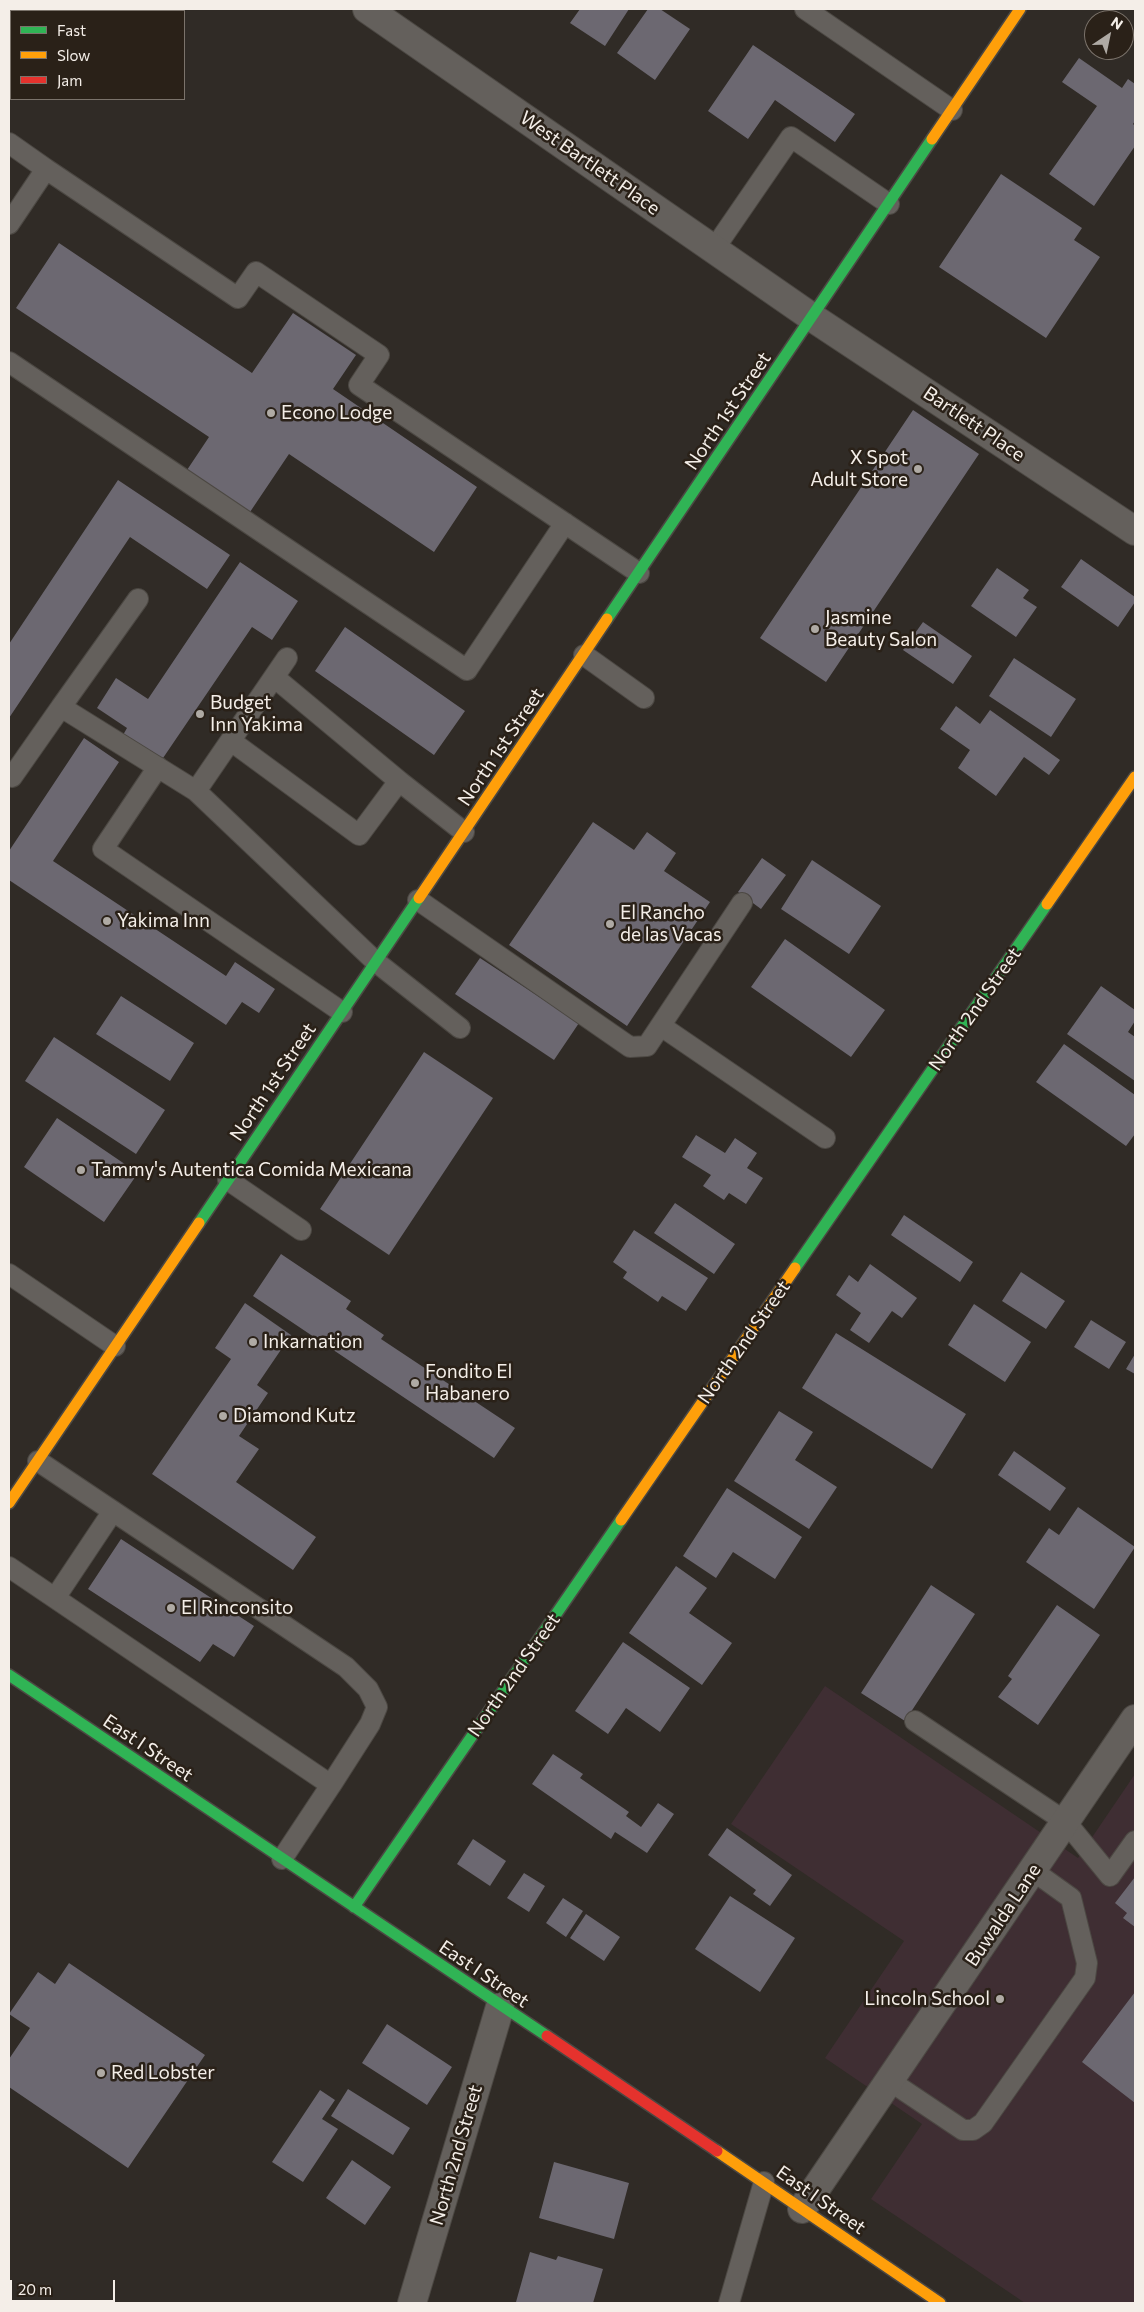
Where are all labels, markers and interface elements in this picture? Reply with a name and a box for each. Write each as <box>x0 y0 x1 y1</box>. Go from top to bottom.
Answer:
legend <box>10 10 185 100</box>
north arrow <box>1084 10 1134 60</box>
text: N <box>1108 13 1126 33</box>
text: Fast <box>57 21 86 39</box>
text: Slow <box>57 46 90 64</box>
text: Jam <box>57 71 82 89</box>
street label: West Bartlett Place <box>516 106 664 220</box>
street label: North 1st Street <box>680 348 776 474</box>
street label: Bartlett Place <box>919 382 1029 466</box>
place label: Econo Lodge <box>281 402 392 424</box>
marker: Econo Lodge <box>265 407 277 419</box>
place label: X Spot Adult Store <box>810 447 908 491</box>
marker: X Spot Adult Store <box>912 463 924 475</box>
place label: Jasmine Beauty Salon <box>825 607 937 651</box>
marker: Jasmine Beauty Salon <box>809 623 821 635</box>
street label: North 1st Street <box>453 684 549 810</box>
place label: Budget Inn Yakima <box>210 692 303 736</box>
marker: Budget Inn Yakima <box>194 708 206 720</box>
place label: El Rancho de las Vacas <box>620 902 722 946</box>
place label: Yakima Inn <box>117 910 210 932</box>
marker: Yakima Inn <box>101 915 113 927</box>
marker: El Rancho de las Vacas <box>604 918 616 930</box>
street label: North 2nd Street <box>924 943 1026 1075</box>
street label: North 1st Street <box>225 1019 321 1145</box>
place label: Tammy's Autentica Comida Mexicana <box>91 1159 412 1181</box>
marker: Tammy's Autentica Comida Mexicana <box>75 1164 87 1176</box>
street label: North 2nd Street <box>693 1276 795 1408</box>
place label: Inkarnation <box>263 1331 363 1353</box>
marker: Inkarnation <box>247 1336 259 1348</box>
place label: Fondito El Habanero <box>425 1361 512 1405</box>
marker: Fondito El Habanero <box>409 1377 421 1389</box>
place label: Diamond Kutz <box>233 1405 356 1427</box>
marker: Diamond Kutz <box>217 1410 229 1422</box>
place label: El Rinconsito <box>181 1597 293 1619</box>
marker: El Rinconsito <box>165 1602 177 1614</box>
street label: North 2nd Street <box>463 1609 565 1741</box>
street label: East I Street <box>99 1710 197 1786</box>
street label: Buwalda Lane <box>960 1859 1046 1971</box>
street label: East I Street <box>435 1936 533 2012</box>
place label: Lincoln School <box>864 1988 990 2010</box>
marker: Lincoln School <box>994 1993 1006 2005</box>
place label: Red Lobster <box>111 2062 215 2084</box>
marker: Red Lobster <box>95 2067 107 2079</box>
street label: North 2nd Street <box>425 2082 487 2228</box>
street label: East I Street <box>772 2161 870 2239</box>
scale bar <box>12 2270 118 2302</box>
text: 20 m <box>18 2280 52 2298</box>

